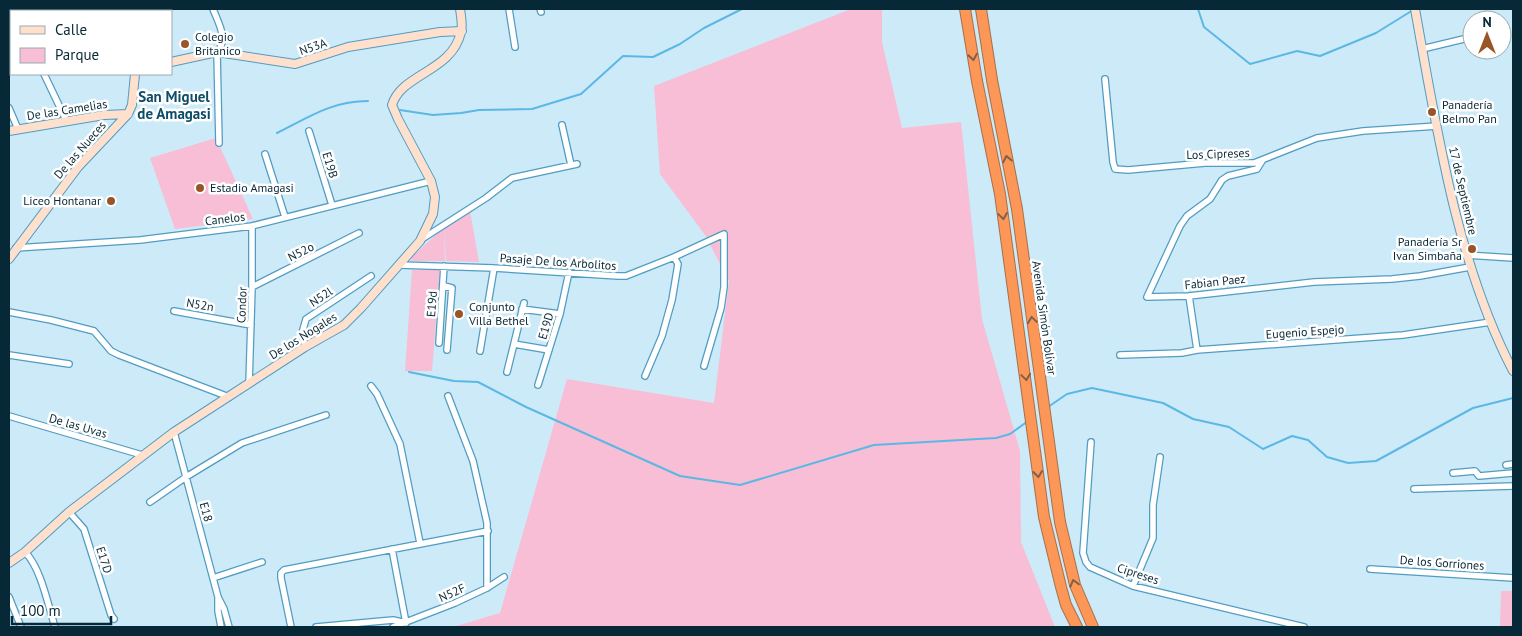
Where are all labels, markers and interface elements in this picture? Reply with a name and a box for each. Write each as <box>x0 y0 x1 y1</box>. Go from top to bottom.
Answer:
legend <box>10 10 172 75</box>
north arrow <box>1462 10 1512 60</box>
text: N <box>1482 13 1492 31</box>
text: Calle <box>55 20 87 39</box>
place label: Colegio Britanico <box>195 29 241 58</box>
street label: N53A <box>297 35 329 58</box>
marker: Colegio Britanico <box>179 38 191 50</box>
text: Parque <box>55 45 99 64</box>
one-way arrow <box>967 53 977 61</box>
district label: San Miguel de Amagasi <box>137 87 211 123</box>
street label: De las Camelias <box>26 96 108 123</box>
place label: Panadería Belmo Pan <box>1442 97 1497 126</box>
marker: Panadería Belmo Pan <box>1426 106 1438 118</box>
street label: De las Nueces <box>50 118 109 182</box>
street label: Los Cipreses <box>1186 145 1250 162</box>
street label: 17 de Septiembre <box>1446 145 1481 236</box>
street label: E19B <box>319 150 342 180</box>
one-way arrow <box>1003 155 1013 164</box>
place label: Estadio Amagasi <box>210 180 294 195</box>
marker: Estadio Amagasi <box>194 182 206 194</box>
place label: Liceo Hontanar <box>23 193 101 208</box>
marker: Liceo Hontanar <box>105 195 117 207</box>
street label: Canelos <box>204 209 246 228</box>
one-way arrow <box>998 212 1008 221</box>
place label: Panadería Sr Ivan Simbaña <box>1393 234 1462 263</box>
street label: N52o <box>285 239 316 265</box>
marker: Panadería Sr Ivan Simbaña <box>1466 243 1478 255</box>
street label: Pasaje De los Arbolitos <box>499 250 617 273</box>
street label: Avenida Simón Bolívar <box>1029 260 1060 376</box>
street label: Fabian Paez <box>1184 271 1246 292</box>
street label: N52l <box>306 283 336 310</box>
street label: Condor <box>233 287 250 323</box>
street label: E19d <box>423 290 440 317</box>
street label: N52n <box>185 295 215 314</box>
place label: Conjunto Villa Bethel <box>468 299 529 328</box>
marker: Conjunto Villa Bethel <box>453 308 465 320</box>
street label: De los Nogales <box>266 309 339 362</box>
street label: E19D <box>535 311 557 341</box>
one-way arrow <box>1027 315 1038 323</box>
street label: Eugenio Espejo <box>1265 321 1345 342</box>
one-way arrow <box>1020 373 1030 382</box>
street label: De las Uvas <box>47 410 109 441</box>
one-way arrow <box>1032 470 1043 478</box>
street label: E18 <box>197 501 216 523</box>
street label: E17D <box>93 545 116 575</box>
street label: De los Gorriones <box>1399 552 1485 573</box>
street label: Cipreses <box>1115 560 1161 587</box>
one-way arrow <box>1070 579 1080 587</box>
street label: N52F <box>436 580 467 605</box>
scale bar <box>12 594 111 626</box>
text: 100 m <box>20 601 61 620</box>

